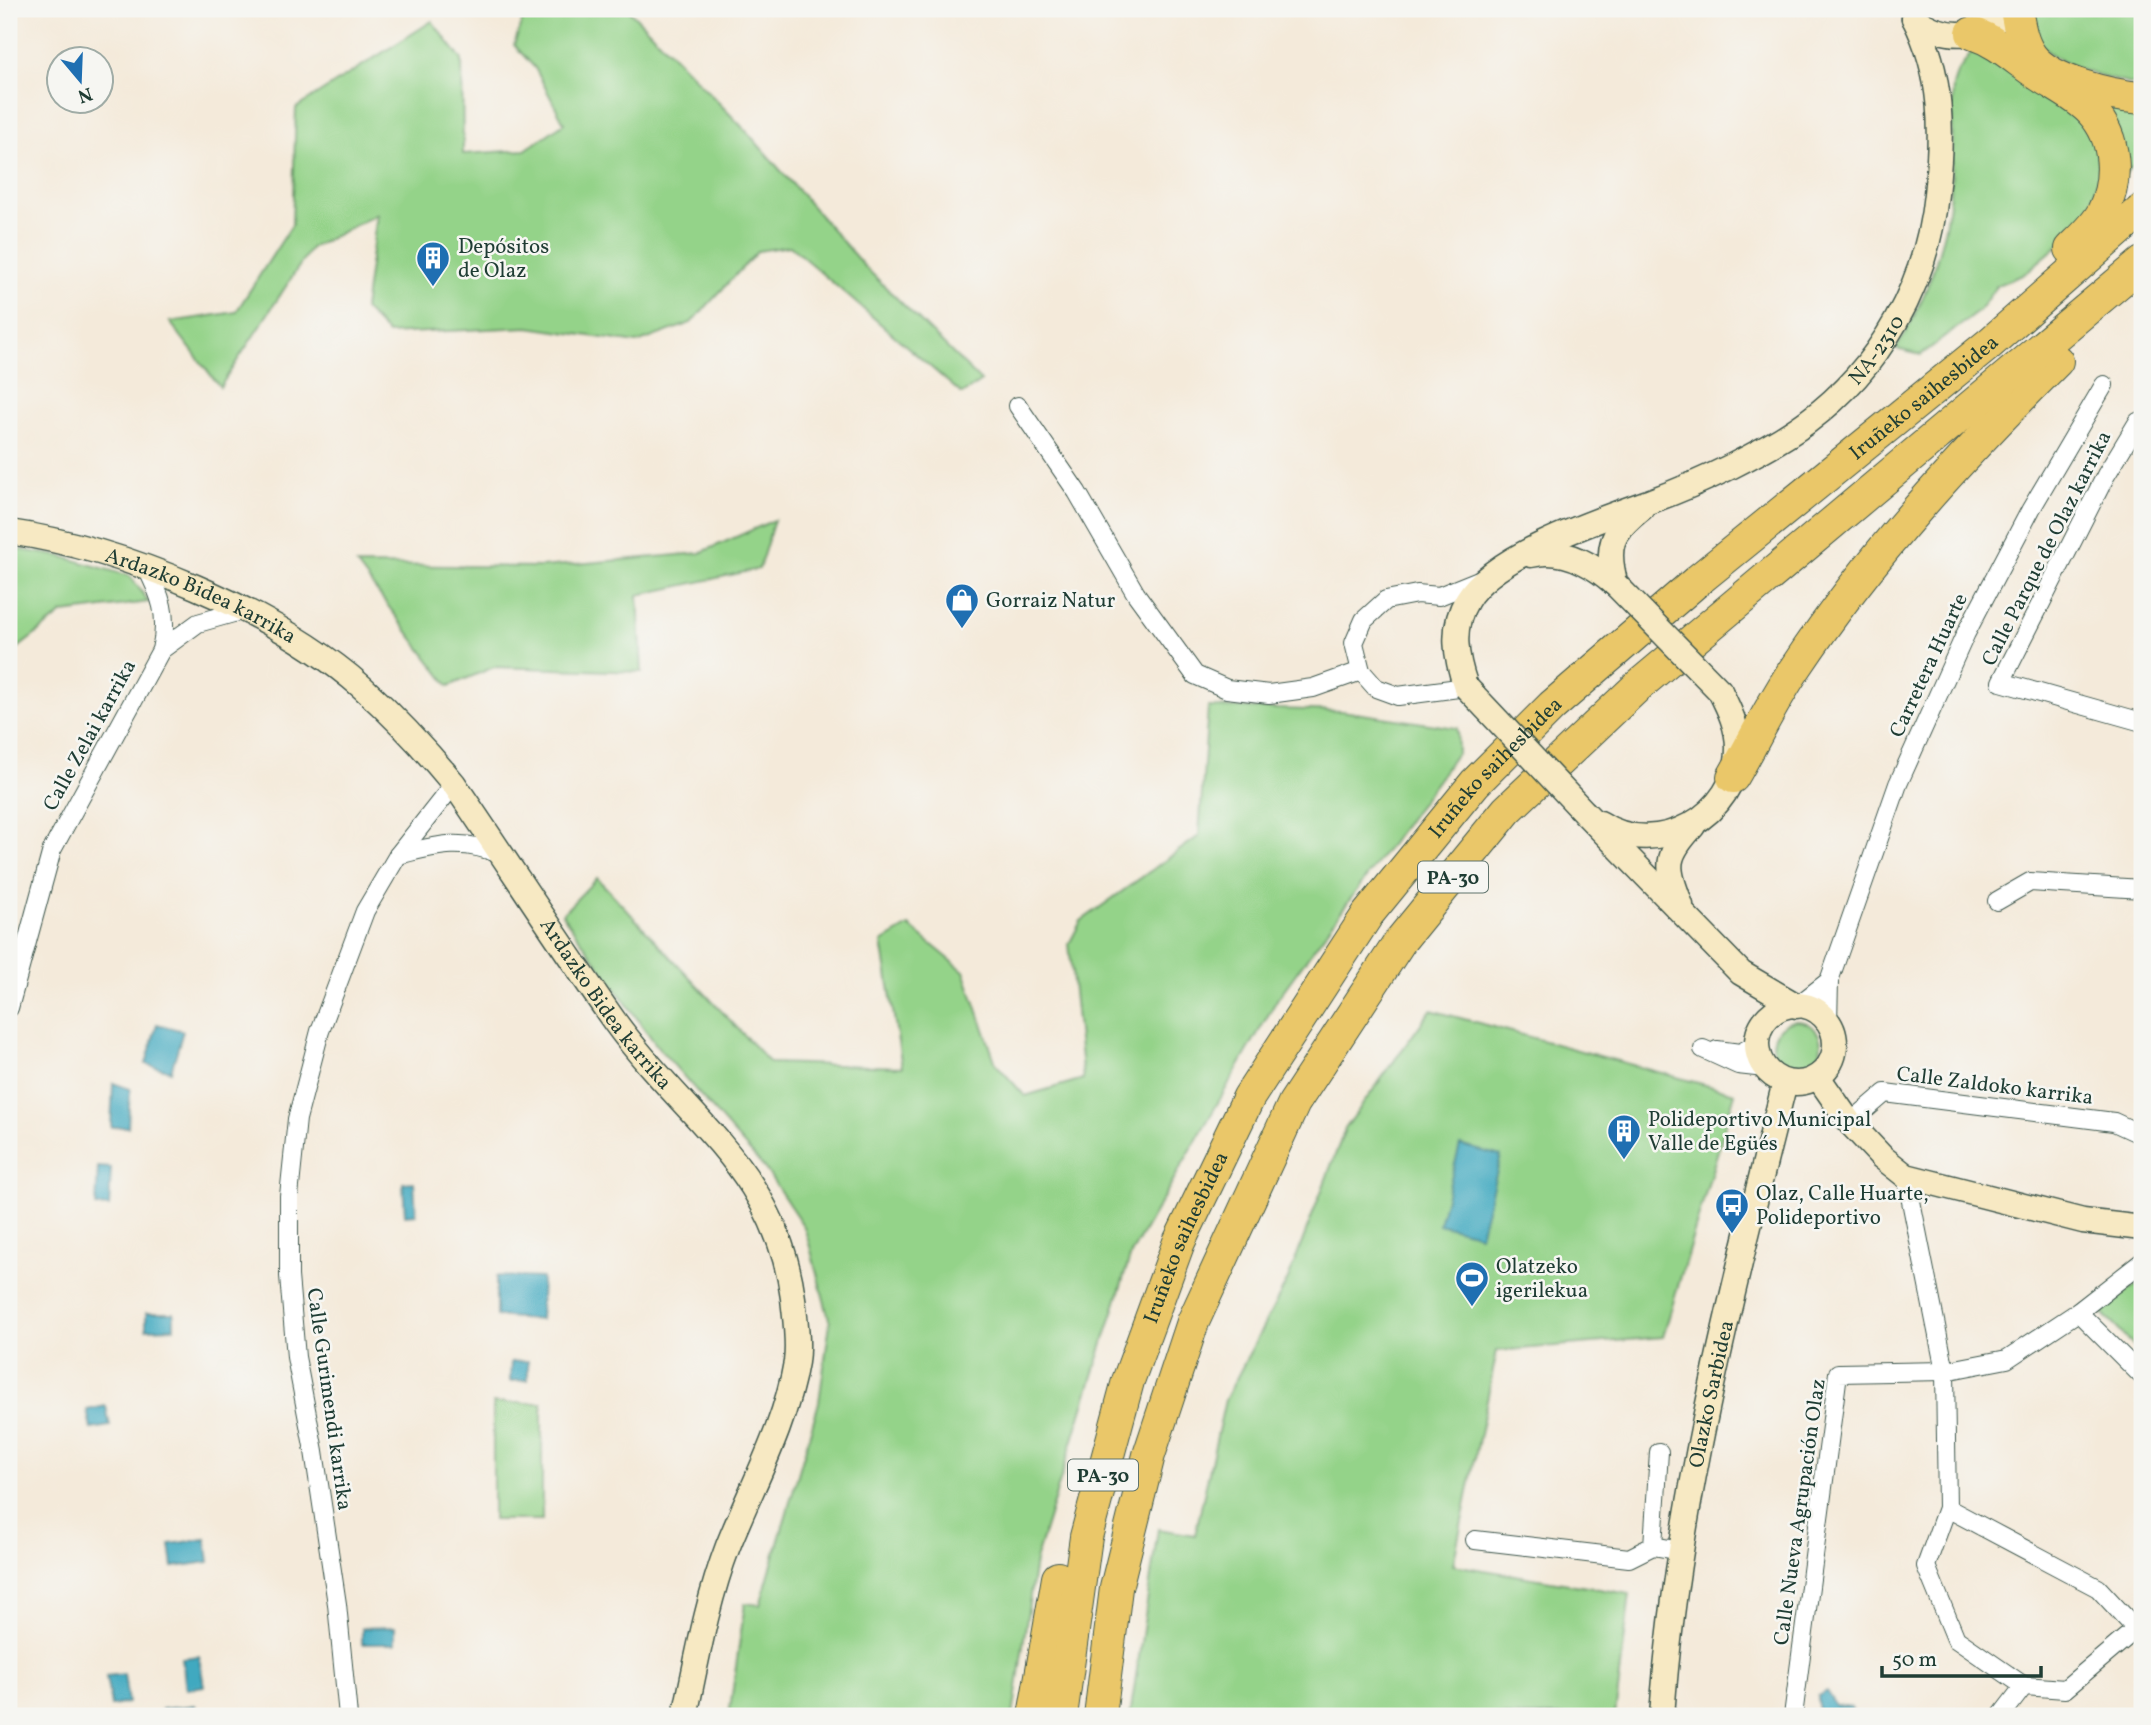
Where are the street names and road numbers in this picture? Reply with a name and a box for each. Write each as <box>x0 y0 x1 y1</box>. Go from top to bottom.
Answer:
street label: NA-2310 <box>1842 310 1912 392</box>
street label: Iruñeko saihesbidea <box>1844 329 2006 468</box>
street label: Calle Parque de Olaz karrika <box>1975 426 2119 671</box>
street label: Ardazko Bidea karrika <box>101 542 301 652</box>
street label: Carretera Huarte <box>1883 589 1976 743</box>
street label: Calle Zelai karrika <box>37 655 144 817</box>
street label: Iruñeko saihesbidea <box>1422 691 1569 845</box>
road number: PA-30 <box>1418 862 1488 892</box>
street label: Ardazko Bidea karrika <box>532 913 678 1097</box>
street label: Calle Zaldoko karrika <box>1895 1060 2095 1113</box>
street label: Iruñeko saihesbidea <box>1137 1147 1236 1328</box>
street label: Calle Gurimendi karrika <box>299 1286 358 1512</box>
street label: Olazko Sarbidea <box>1683 1318 1742 1470</box>
street label: Calle Nueva Agrupación Olaz <box>1767 1377 1834 1647</box>
road number: PA-30 <box>1068 1460 1138 1490</box>

